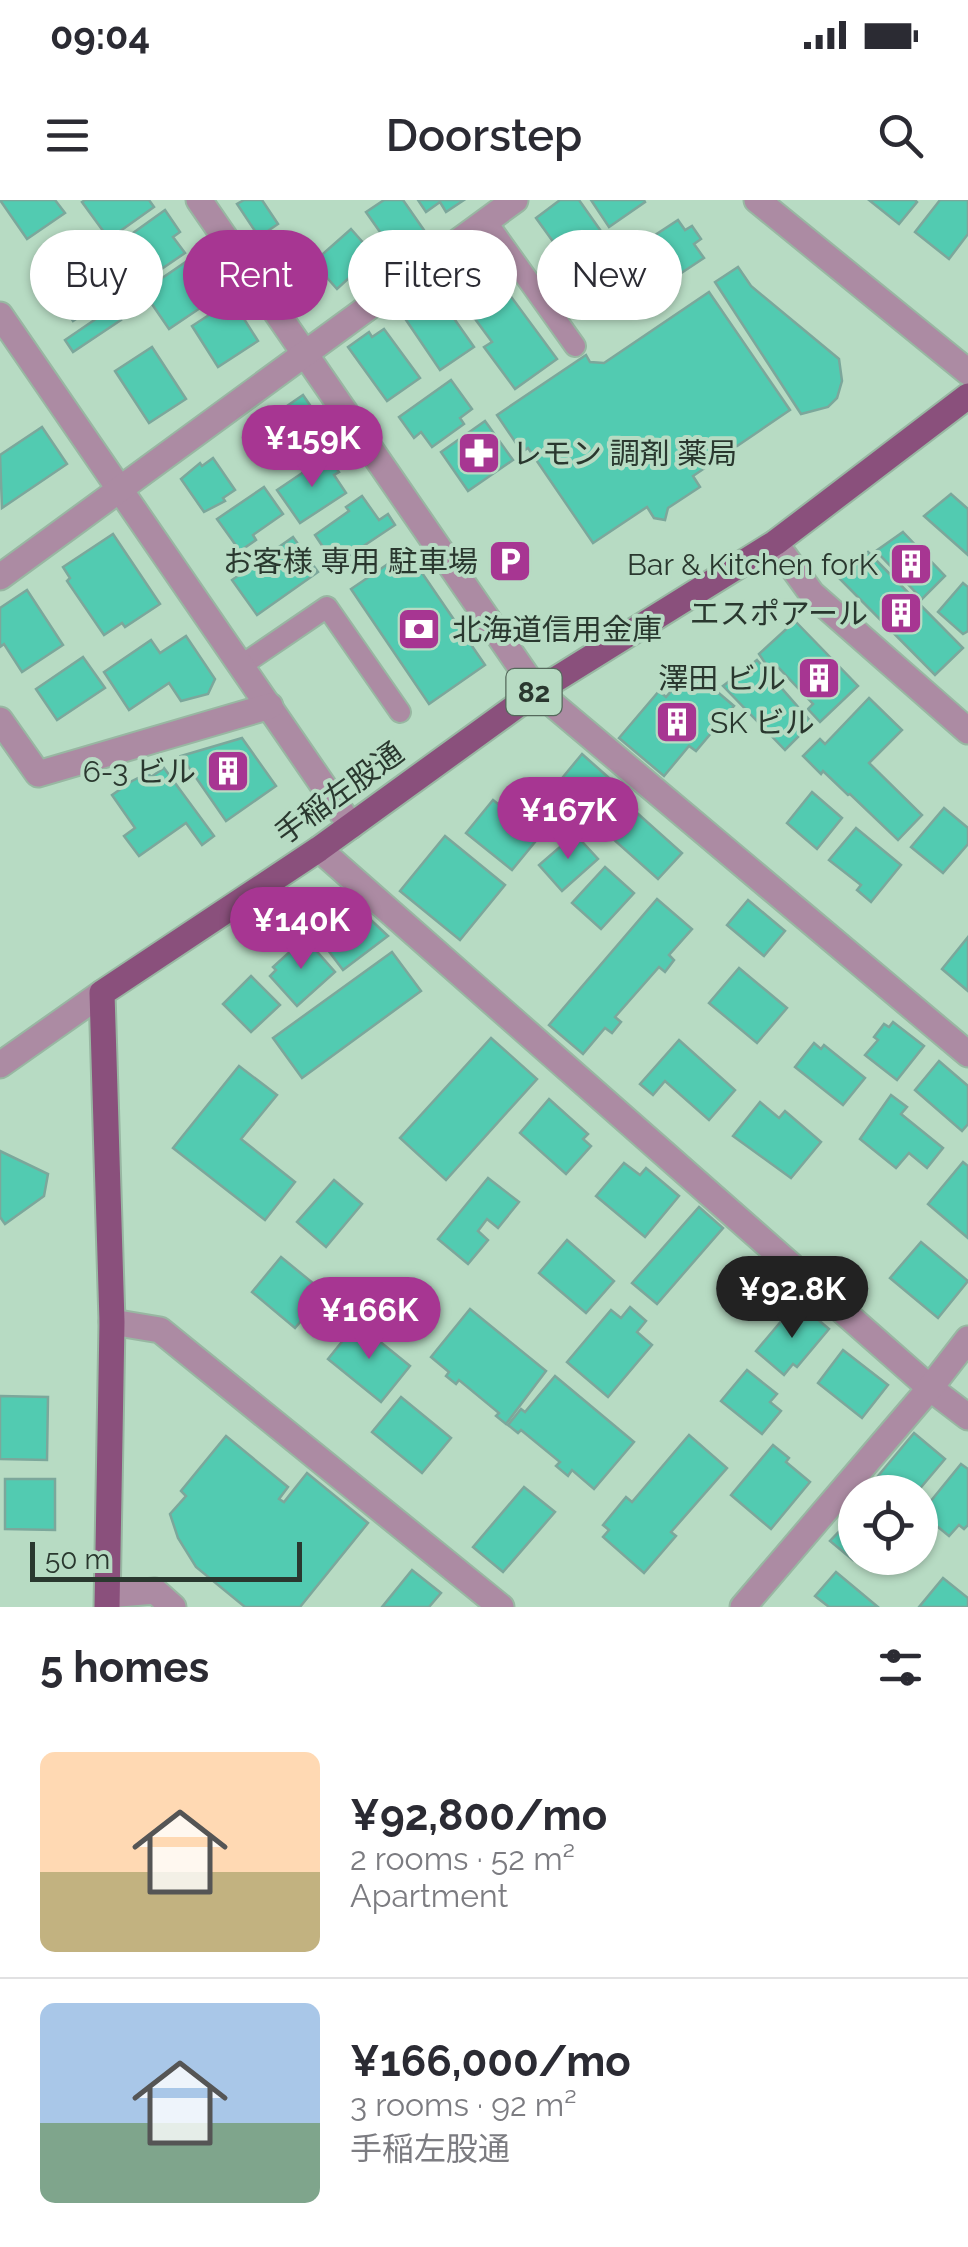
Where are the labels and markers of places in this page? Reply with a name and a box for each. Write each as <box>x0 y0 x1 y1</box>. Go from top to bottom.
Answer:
pin: ¥159K <box>242 405 382 490</box>
pharmacy icon: レモン 調剤 薬局 <box>456 430 502 476</box>
place label: レモン 調剤 薬局 <box>512 436 737 471</box>
parking icon: お客様 専用 駐車場 <box>487 538 533 584</box>
building icon: Bar & Kitchen forK <box>888 541 934 587</box>
place label: お客様 専用 駐車場 <box>223 544 478 579</box>
place label: Bar & Kitchen forK <box>627 547 879 582</box>
building icon: エスポアール <box>878 590 924 636</box>
place label: エスポアール <box>690 596 868 631</box>
bank icon: 北海道信用金庫 <box>396 606 442 652</box>
place label: 北海道信用金庫 <box>452 612 662 647</box>
building icon: 澤田 ビル <box>796 655 842 701</box>
place label: 澤田 ビル <box>658 661 786 696</box>
building icon: SK ビル <box>654 699 700 745</box>
place label: SK ビル <box>710 705 815 740</box>
building icon: 6-3 ビル <box>205 748 251 794</box>
place label: 6-3 ビル <box>83 754 196 789</box>
pin: ¥167K <box>498 777 638 862</box>
pin: ¥140K <box>231 887 371 972</box>
pin: ¥92.8K <box>711 1256 873 1341</box>
pin: ¥166K <box>299 1277 439 1362</box>

